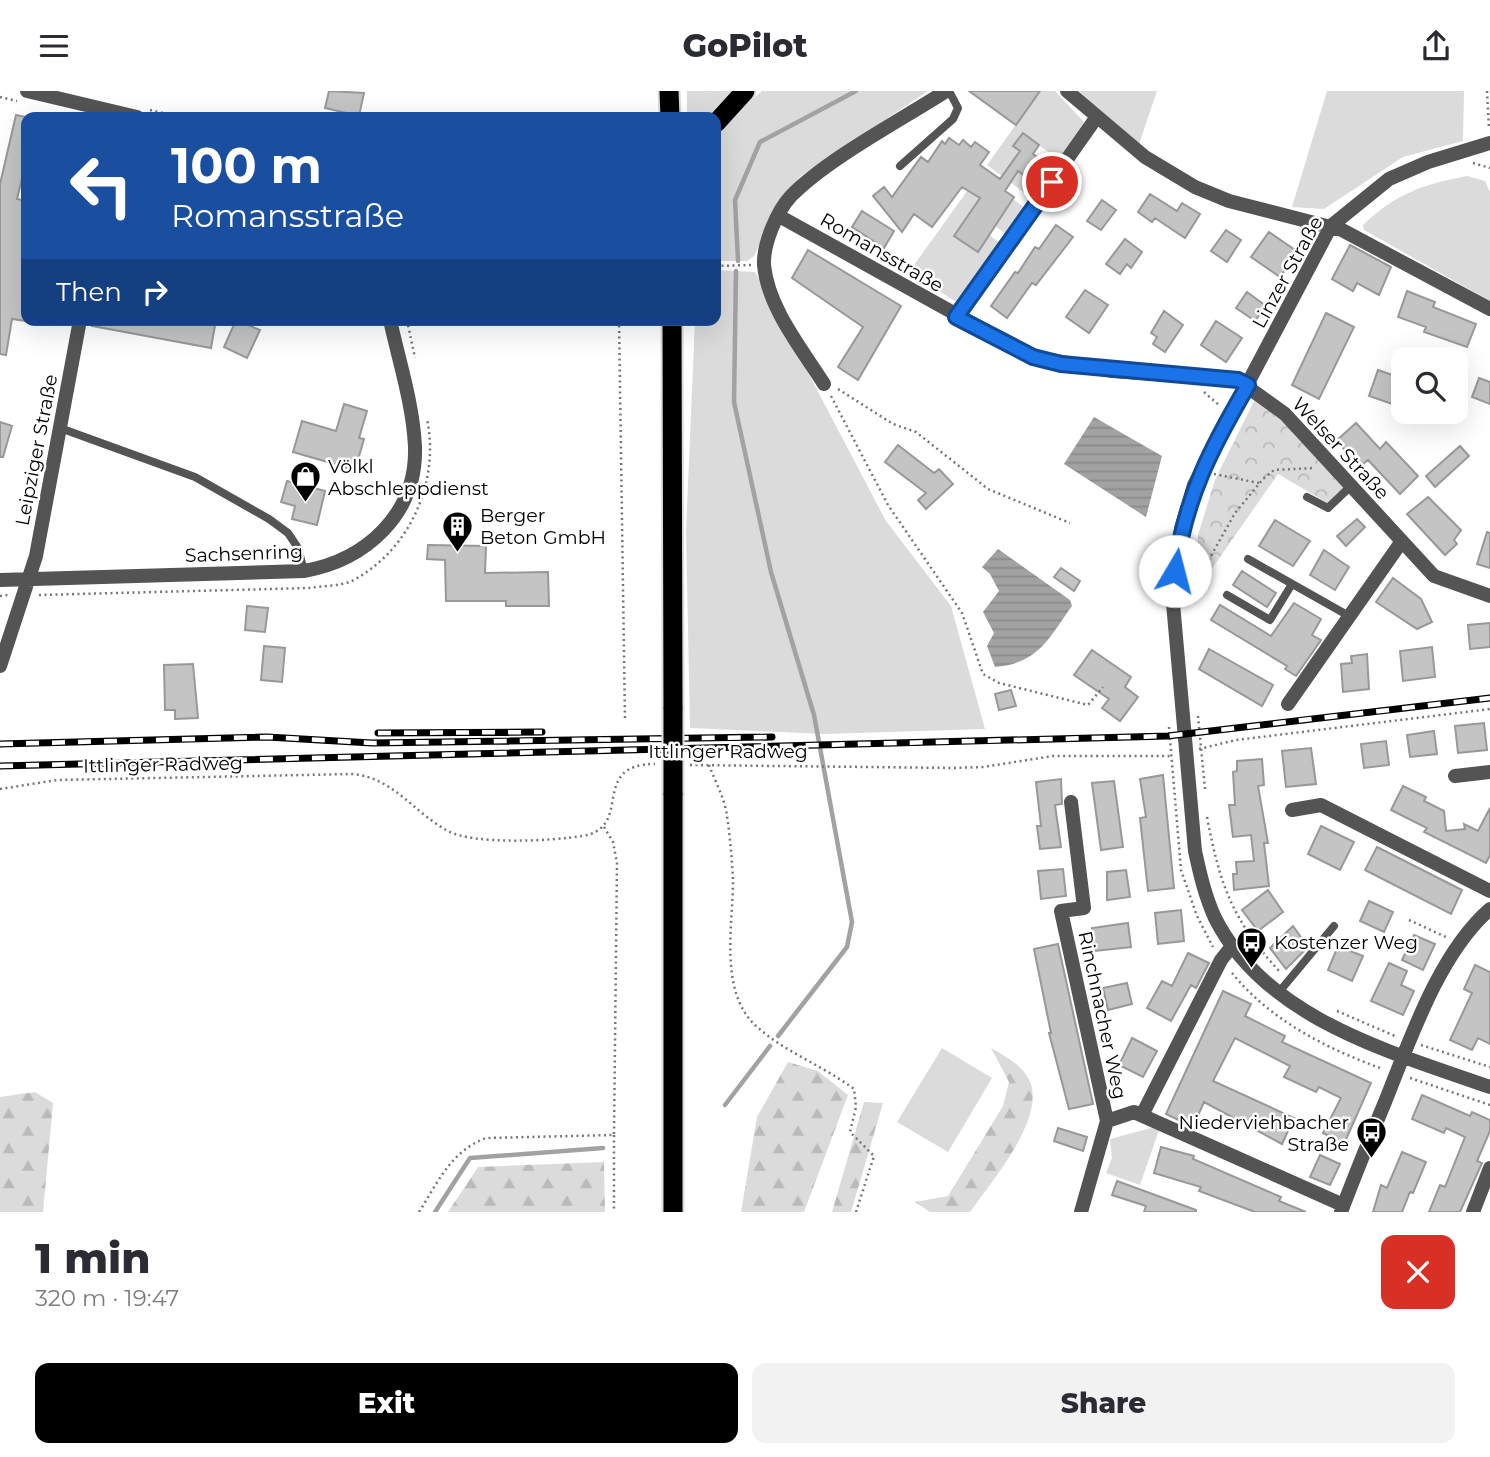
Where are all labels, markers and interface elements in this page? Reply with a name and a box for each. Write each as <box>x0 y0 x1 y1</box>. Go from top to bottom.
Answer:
text: GoPilot <box>682 26 808 65</box>
icon: menu <box>35 27 73 65</box>
icon: share <box>1417 27 1455 65</box>
text: 100 m <box>171 136 322 195</box>
icon: left <box>56 140 147 231</box>
pin <box>1022 152 1082 212</box>
icon: arrive <box>1033 163 1071 201</box>
text: Romansstraße <box>171 196 404 235</box>
street label: Romansstraße <box>816 208 947 297</box>
street label: Linzer Straße <box>1247 212 1328 332</box>
icon: right <box>136 273 174 311</box>
text: Then <box>56 276 122 308</box>
map controls <box>1391 347 1468 424</box>
button: search <box>1391 347 1468 424</box>
street label: Leipziger Straße <box>11 372 62 528</box>
street label: Welser Straße <box>1287 392 1394 504</box>
place label: Völkl Abschleppdienst <box>328 455 489 500</box>
shop icon: Völkl Abschleppdienst <box>288 460 322 504</box>
place label: Berger Beton GmbH <box>480 504 606 549</box>
building icon: Berger Beton GmbH <box>440 509 474 553</box>
position arrow <box>1138 534 1212 608</box>
street label: Sachsenring <box>184 540 304 567</box>
street label: Ittlinger Radweg <box>648 740 808 763</box>
street label: Ittlinger Radweg <box>83 752 243 777</box>
bus stop icon: Kostenzer Weg <box>1234 925 1268 969</box>
street label: Rinchnacher Weg <box>1073 929 1132 1101</box>
place label: Kostenzer Weg <box>1274 931 1418 954</box>
place label: Niederviehbacher Straße <box>1178 1111 1349 1156</box>
bus stop icon: Niederviehbacher Straße <box>1355 1116 1389 1160</box>
text: 1 min <box>35 1232 151 1284</box>
button: close <box>1381 1235 1455 1309</box>
text: 320 m · 19:47 <box>35 1284 179 1312</box>
button: Exit <box>35 1363 738 1443</box>
button: Share <box>752 1363 1455 1443</box>

